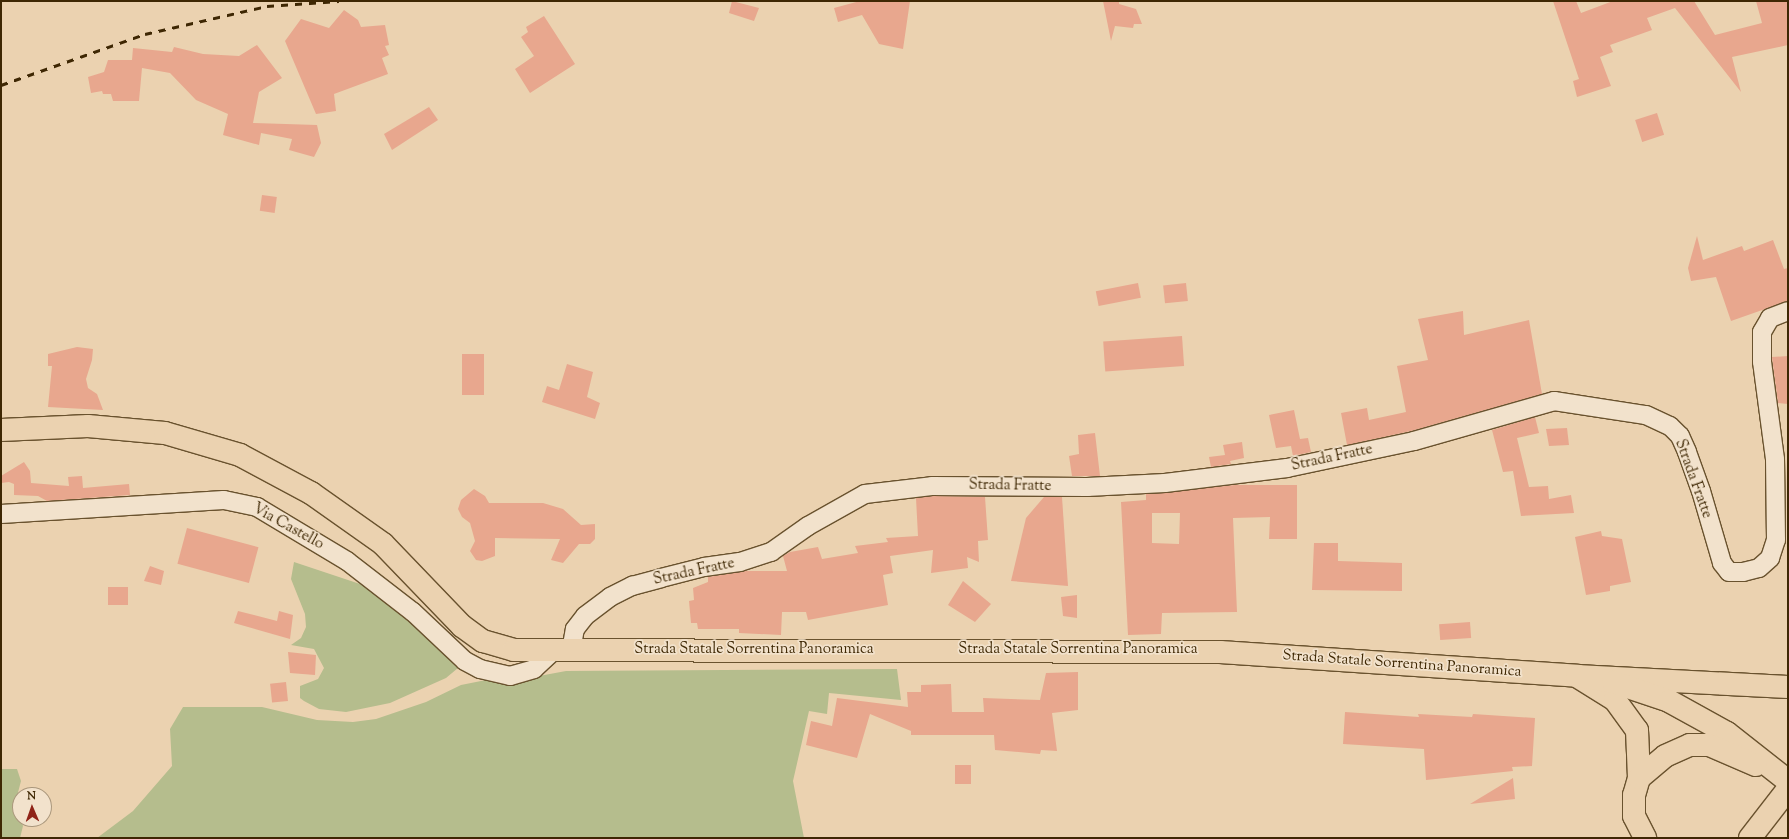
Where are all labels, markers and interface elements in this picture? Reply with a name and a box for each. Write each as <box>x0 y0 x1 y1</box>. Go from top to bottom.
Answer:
street label: Strada Fratte <box>1670 437 1716 521</box>
street label: Strada Fratte <box>1290 441 1374 475</box>
street label: Strada Fratte <box>968 476 1052 496</box>
street label: Via Castello <box>249 500 327 554</box>
street label: Strada Fratte <box>652 555 736 589</box>
street label: Strada Statale Sorrentina Panoramica <box>634 641 874 659</box>
street label: Strada Statale Sorrentina Panoramica <box>958 641 1198 659</box>
street label: Strada Statale Sorrentina Panoramica <box>1282 647 1522 681</box>
north arrow <box>12 787 52 827</box>
text: N <box>27 788 36 804</box>

